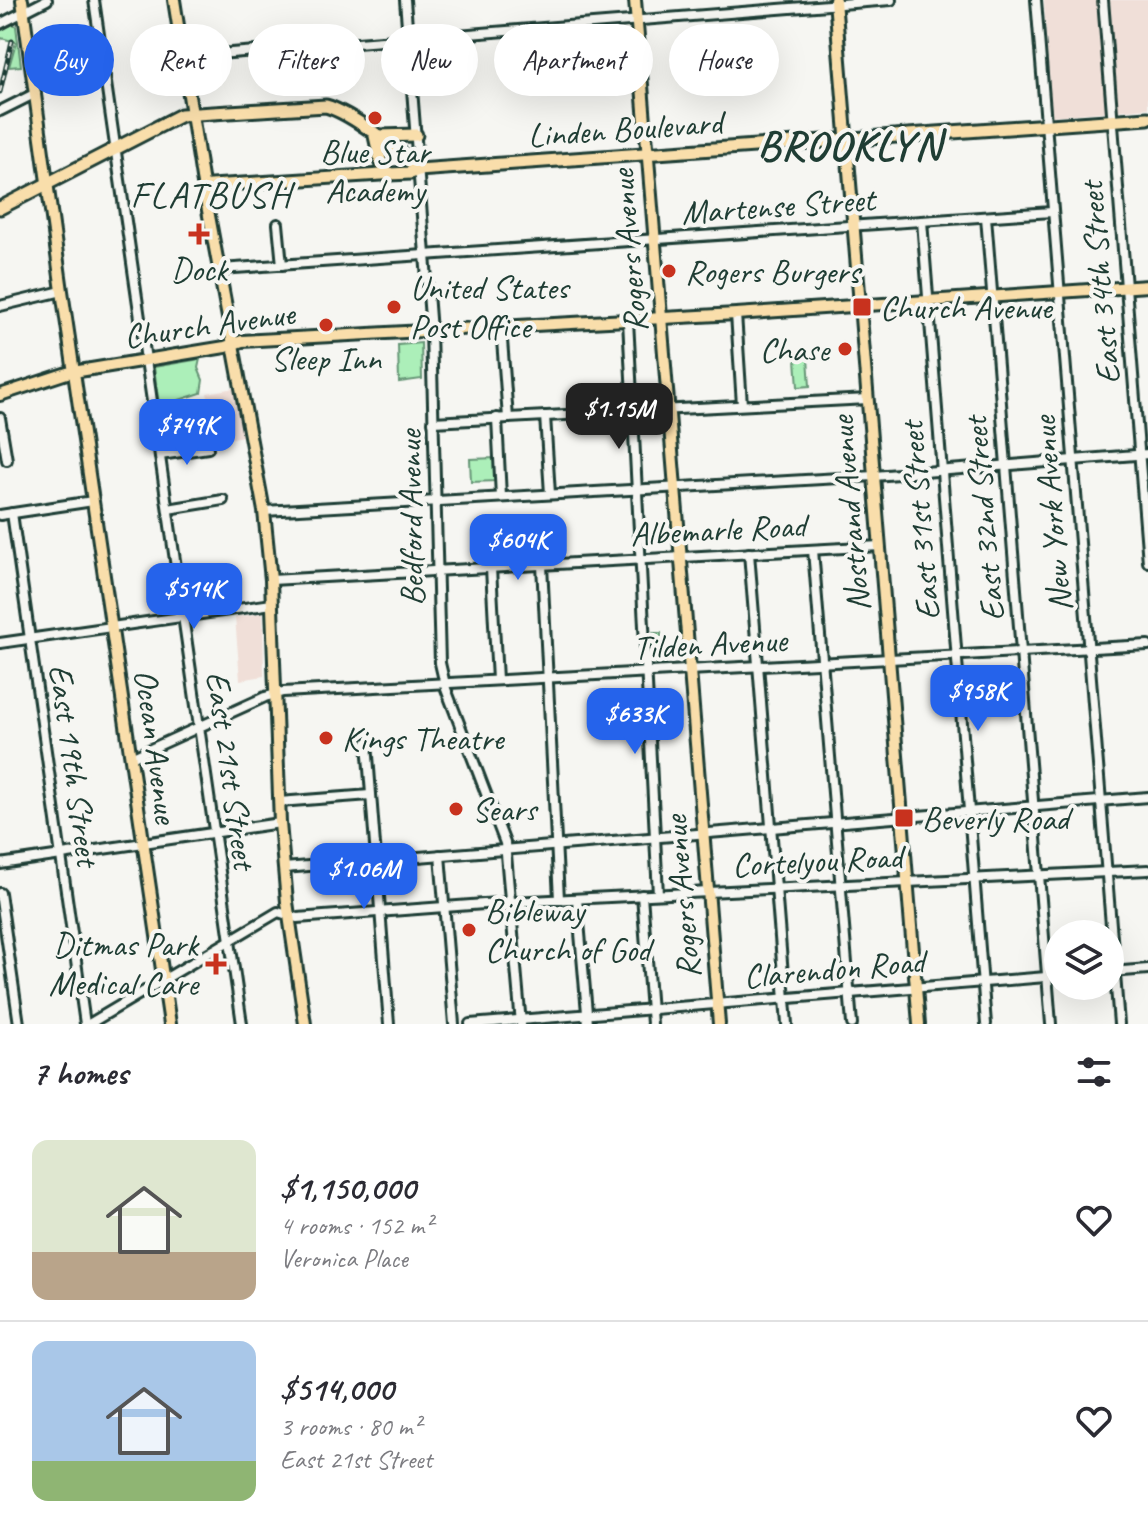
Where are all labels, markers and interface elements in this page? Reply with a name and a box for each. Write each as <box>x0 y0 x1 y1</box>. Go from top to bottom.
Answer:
chip: Buy <box>24 24 114 96</box>
chip: Rent <box>130 24 232 96</box>
chip: Filters <box>248 24 365 96</box>
chip: New <box>381 24 478 96</box>
chip: Apartment <box>494 24 653 96</box>
chip: House <box>669 24 779 96</box>
street label: Linden Boulevard <box>526 100 728 157</box>
marker: Blue Star Academy <box>366 109 384 127</box>
district label: BROOKLYN <box>757 119 948 172</box>
place label: Blue Star Academy <box>320 130 433 212</box>
street label: Rogers Avenue <box>600 166 657 334</box>
district label: FLATBUSH <box>130 171 296 218</box>
street label: East 34th Street <box>1069 176 1130 386</box>
street label: Martense Street <box>680 177 880 234</box>
marker: Dock <box>188 223 210 245</box>
place label: Dock <box>171 248 230 291</box>
place label: Rogers Burgers <box>685 250 863 293</box>
marker: Rogers Burgers <box>660 262 678 280</box>
place label: United States Post Office <box>410 266 572 348</box>
place label: Church Avenue <box>880 286 1054 329</box>
street label: Church Avenue <box>121 291 299 358</box>
marker: Church Avenue <box>851 296 873 318</box>
marker: United States Post Office <box>385 298 403 316</box>
marker: Sleep Inn <box>317 316 335 334</box>
place label: Chase <box>760 328 831 371</box>
place label: Sleep Inn <box>271 337 383 380</box>
marker: Chase <box>836 340 854 358</box>
pin: $1.15M <box>554 383 684 451</box>
text: $1.15M <box>584 392 654 425</box>
pin: $749K <box>131 399 243 467</box>
text: $749K <box>157 408 217 441</box>
street label: East 32nd Street <box>953 411 1014 623</box>
street label: Nostrand Avenue <box>819 413 879 613</box>
street label: New York Avenue <box>1021 413 1081 613</box>
street label: East 31st Street <box>889 416 950 622</box>
street label: Bedford Avenue <box>387 428 434 606</box>
street label: Albemarle Road <box>629 503 811 556</box>
pin: $604K <box>462 514 574 582</box>
text: $604K <box>488 523 548 556</box>
pin: $514K <box>138 563 250 631</box>
text: $514K <box>164 572 224 605</box>
street label: Tilden Avenue <box>632 618 790 669</box>
street label: East 19th Street <box>39 662 110 872</box>
pin: $958K <box>922 665 1034 733</box>
street label: Ocean Avenue <box>124 666 189 828</box>
street label: East 21st Street <box>196 669 267 875</box>
text: $958K <box>948 674 1008 707</box>
pin: $633K <box>579 688 691 756</box>
text: $633K <box>605 697 665 730</box>
place label: Kings Theatre <box>342 717 505 760</box>
marker: Kings Theatre <box>317 729 335 747</box>
place label: Sears <box>472 788 539 831</box>
place label: Beverly Road <box>922 797 1075 840</box>
marker: Sears <box>447 800 465 818</box>
marker: Beverly Road <box>893 807 915 829</box>
street label: Rogers Avenue <box>653 812 710 980</box>
street label: Cortelyou Road <box>731 834 908 886</box>
pin: $1.06M <box>299 843 429 911</box>
text: $1.06M <box>328 852 400 885</box>
place label: Bibleway Church of God <box>485 889 655 971</box>
map controls <box>1044 920 1124 1000</box>
button: layers <box>1044 920 1124 1000</box>
marker: Bibleway Church of God <box>460 921 478 939</box>
place label: Ditmas Park Medical Care <box>49 923 201 1005</box>
street label: Clarendon Road <box>742 939 931 998</box>
marker: Ditmas Park Medical Care <box>205 953 227 975</box>
icon: filters <box>1072 1050 1116 1094</box>
text: 7 homes <box>32 1051 128 1094</box>
text: $1,150,000 <box>280 1166 415 1209</box>
icon: home <box>96 1172 192 1268</box>
icon: heart <box>1072 1198 1116 1242</box>
text: 4 rooms · 152 m² <box>280 1209 432 1242</box>
text: Veronica Place <box>280 1242 408 1275</box>
text: $514,000 <box>280 1367 393 1410</box>
icon: home <box>96 1373 192 1469</box>
icon: heart <box>1072 1399 1116 1443</box>
text: 3 rooms · 80 m² <box>280 1410 421 1443</box>
text: East 21st Street <box>280 1443 432 1476</box>

